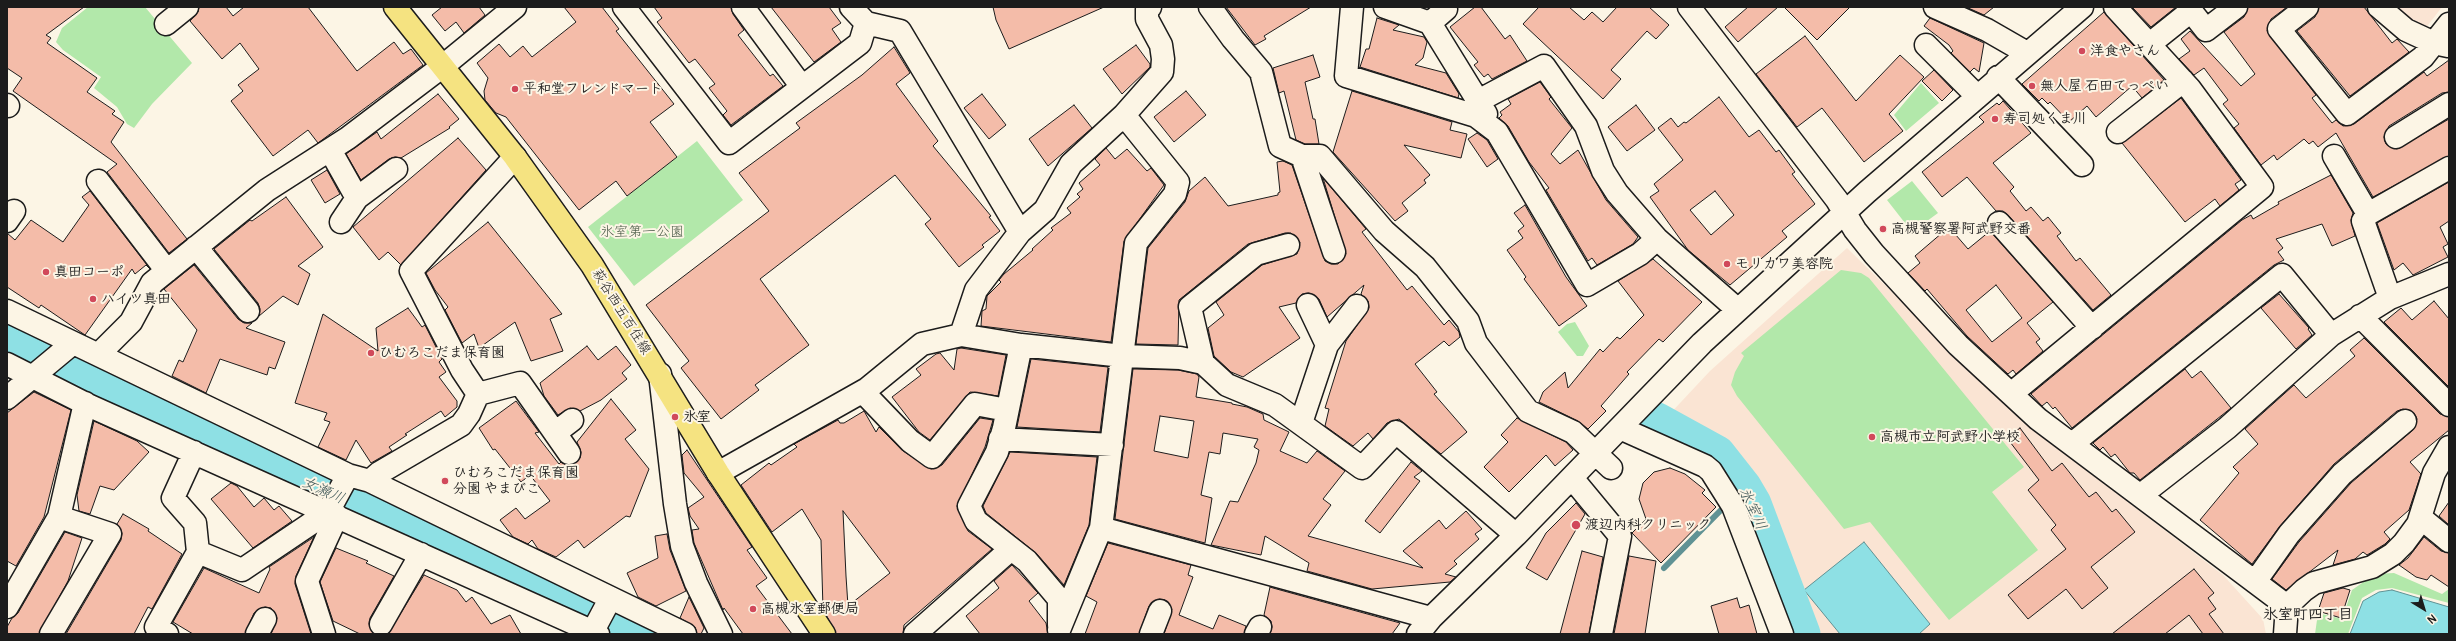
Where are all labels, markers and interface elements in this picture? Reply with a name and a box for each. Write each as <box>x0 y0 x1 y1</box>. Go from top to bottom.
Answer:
place label: 洋食やさん <box>2090 43 2160 59</box>
marker: 洋食やさん <box>2077 46 2087 56</box>
place label: 無人屋 石田てっぺい <box>2040 78 2169 94</box>
place label: 平和堂フレンドマート <box>523 81 663 97</box>
marker: 無人屋 石田てっぺい <box>2027 81 2037 91</box>
marker: 平和堂フレンドマート <box>510 84 520 94</box>
place label: 寿司処くま川 <box>2003 111 2087 127</box>
marker: 寿司処くま川 <box>1990 114 2000 124</box>
place label: 高槻警察署阿武野交番 <box>1891 221 2031 237</box>
park label: 氷室第一公園 <box>600 224 684 240</box>
marker: 高槻警察署阿武野交番 <box>1878 224 1888 234</box>
place label: モリカワ美容院 <box>1735 256 1833 272</box>
marker: モリカワ美容院 <box>1722 259 1732 269</box>
place label: 真田コーポ <box>54 264 124 280</box>
street label: 萩谷西五百住線 <box>588 266 654 358</box>
marker: 真田コーポ <box>41 267 51 277</box>
place label: ハイツ真田 <box>101 291 171 307</box>
marker: ハイツ真田 <box>88 294 98 304</box>
place label: ひむろこだま保育園 <box>379 345 505 361</box>
marker: ひむろこだま保育園 <box>366 348 376 358</box>
place label: 氷室 <box>683 409 711 425</box>
marker: 氷室 <box>670 412 680 422</box>
place label: 高槻市立阿武野小学校 <box>1880 429 2020 445</box>
marker: 高槻市立阿武野小学校 <box>1867 432 1877 442</box>
place label: ひむろこだま保育園 分園 やまびこ <box>453 465 579 498</box>
water label: 女瀬川 <box>299 474 347 508</box>
marker: ひむろこだま保育園 分園 やまびこ <box>440 476 450 486</box>
water label: 氷室川 <box>1734 485 1770 533</box>
place label: 渡辺内科クリニック <box>1585 517 1711 533</box>
marker: 渡辺内科クリニック <box>1570 519 1582 531</box>
north arrow <box>2404 589 2444 629</box>
place label: 高槻氷室郵便局 <box>761 601 859 617</box>
marker: 高槻氷室郵便局 <box>748 604 758 614</box>
district label: 氷室町四丁目 <box>2263 606 2353 624</box>
text: N <box>2425 611 2439 626</box>

